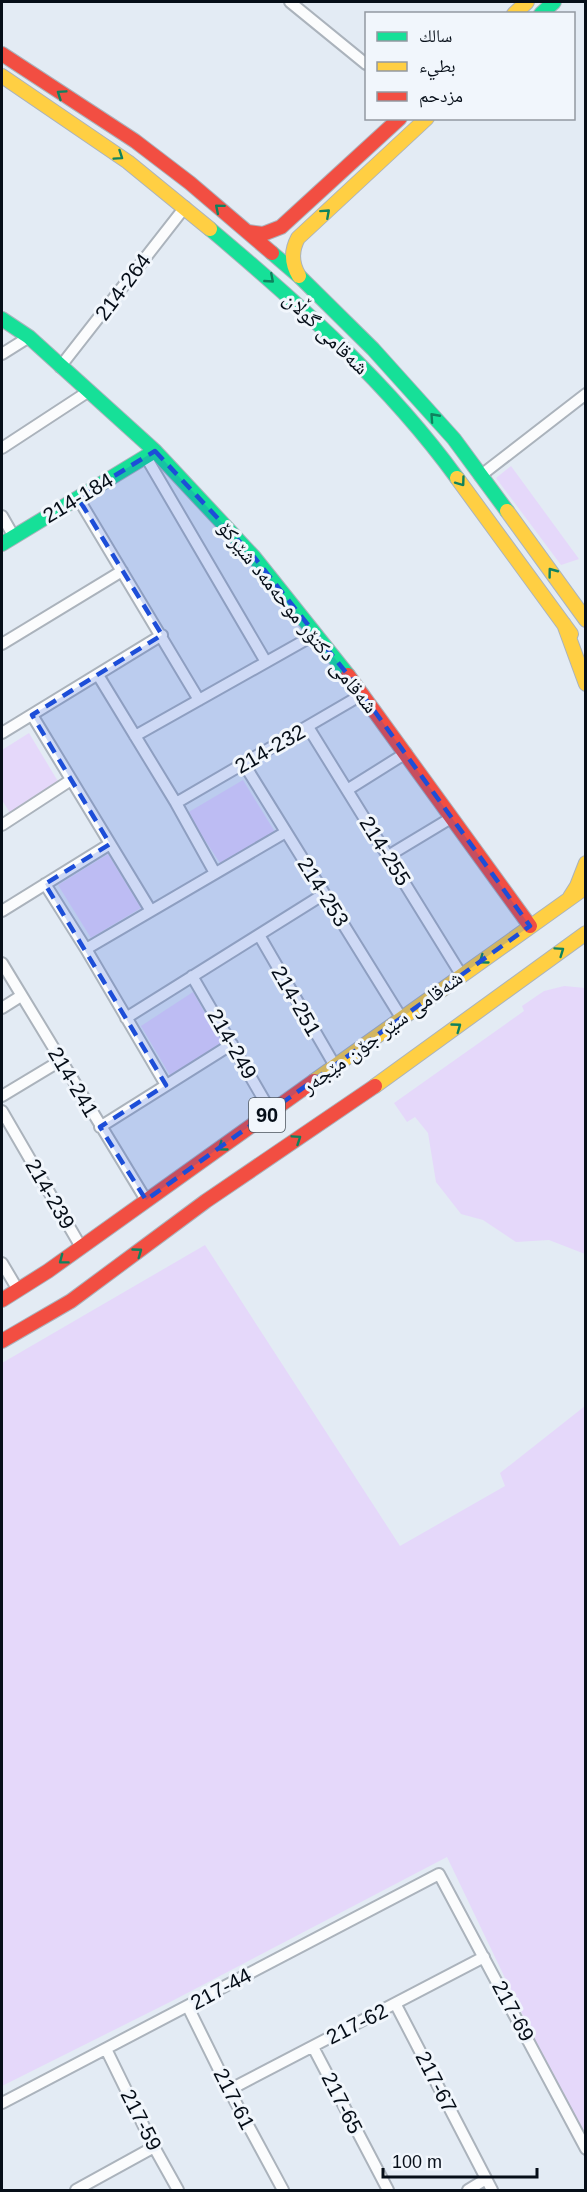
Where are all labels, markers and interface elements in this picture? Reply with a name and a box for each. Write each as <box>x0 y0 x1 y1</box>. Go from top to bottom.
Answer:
legend <box>365 12 575 120</box>
text: سالك <box>419 26 452 46</box>
text: بطيء <box>419 56 456 81</box>
text: مزدحم <box>419 86 463 108</box>
one-way arrow <box>57 90 68 101</box>
one-way arrow <box>113 149 124 160</box>
one-way arrow <box>215 204 226 215</box>
one-way arrow <box>319 209 329 220</box>
street label: 214-264 <box>90 249 155 324</box>
one-way arrow <box>263 272 274 283</box>
street label: شەقامی گوڵان <box>278 285 375 380</box>
one-way arrow <box>430 413 441 423</box>
street label: 214-184 <box>39 468 117 527</box>
one-way arrow <box>453 476 464 487</box>
street label: شەقامی دکتۆر موحەمەد شێرکۆ <box>212 516 383 719</box>
one-way arrow <box>548 567 559 578</box>
street label: 214-232 <box>231 719 309 778</box>
street label: 214-255 <box>355 812 416 890</box>
street label: 214-253 <box>293 853 354 931</box>
one-way arrow <box>553 947 564 958</box>
one-way arrow <box>478 953 489 964</box>
street label: 214-251 <box>267 962 326 1040</box>
street label: شەقامی سێر جۆن مێجەر <box>296 966 468 1100</box>
street label: 214-249 <box>203 1005 262 1083</box>
one-way arrow <box>450 1023 461 1034</box>
street label: 214-241 <box>44 1043 103 1121</box>
road number: 90 <box>249 1098 285 1132</box>
one-way arrow <box>291 1135 302 1146</box>
one-way arrow <box>217 1140 228 1151</box>
street label: 214-239 <box>21 1155 80 1233</box>
one-way arrow <box>132 1248 143 1259</box>
one-way arrow <box>58 1253 69 1264</box>
street label: 217-44 <box>186 1963 255 2014</box>
street label: 217-69 <box>488 1976 539 2045</box>
street label: 217-62 <box>322 1998 391 2049</box>
street label: 217-67 <box>411 2047 462 2116</box>
street label: 217-61 <box>209 2064 260 2133</box>
street label: 217-65 <box>317 2068 368 2137</box>
street label: 217-59 <box>116 2085 167 2154</box>
scale bar <box>383 2141 538 2179</box>
text: 100 m <box>392 2152 442 2172</box>

